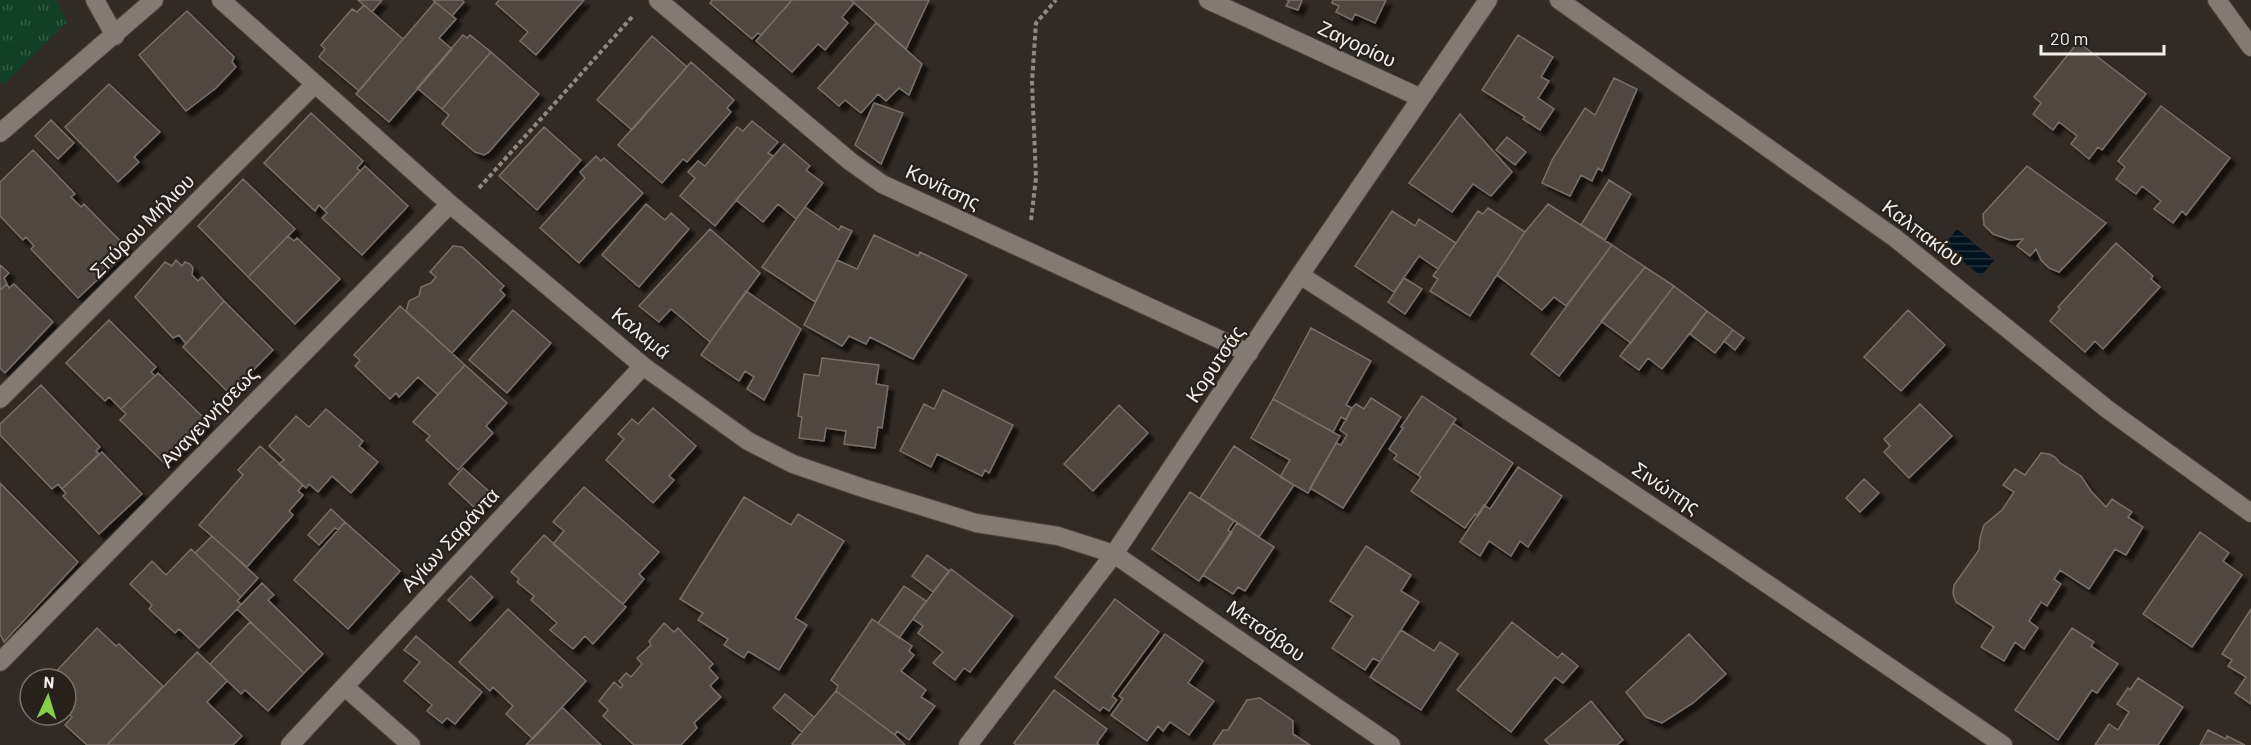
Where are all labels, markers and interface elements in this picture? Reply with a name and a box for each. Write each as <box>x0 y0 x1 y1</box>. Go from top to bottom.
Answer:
street label: Ζαγορίου <box>1315 15 1400 71</box>
scale bar <box>2041 18 2164 56</box>
text: 20 m <box>2050 27 2088 49</box>
street label: Κονίτσης <box>902 158 985 214</box>
street label: Σπύρου Μήλιου <box>84 168 199 283</box>
street label: Καλπακίου <box>1878 194 1969 271</box>
street label: Καλαμά <box>607 301 676 363</box>
street label: Κορυτσάς <box>1180 320 1249 407</box>
street label: Αναγεννήσεως <box>154 361 263 472</box>
street label: Σινώπης <box>1628 456 1705 519</box>
street label: Αγίων Σαράντα <box>395 482 503 596</box>
street label: Μετσόβου <box>1223 594 1310 666</box>
north arrow <box>18 667 78 727</box>
text: N <box>43 672 55 691</box>

